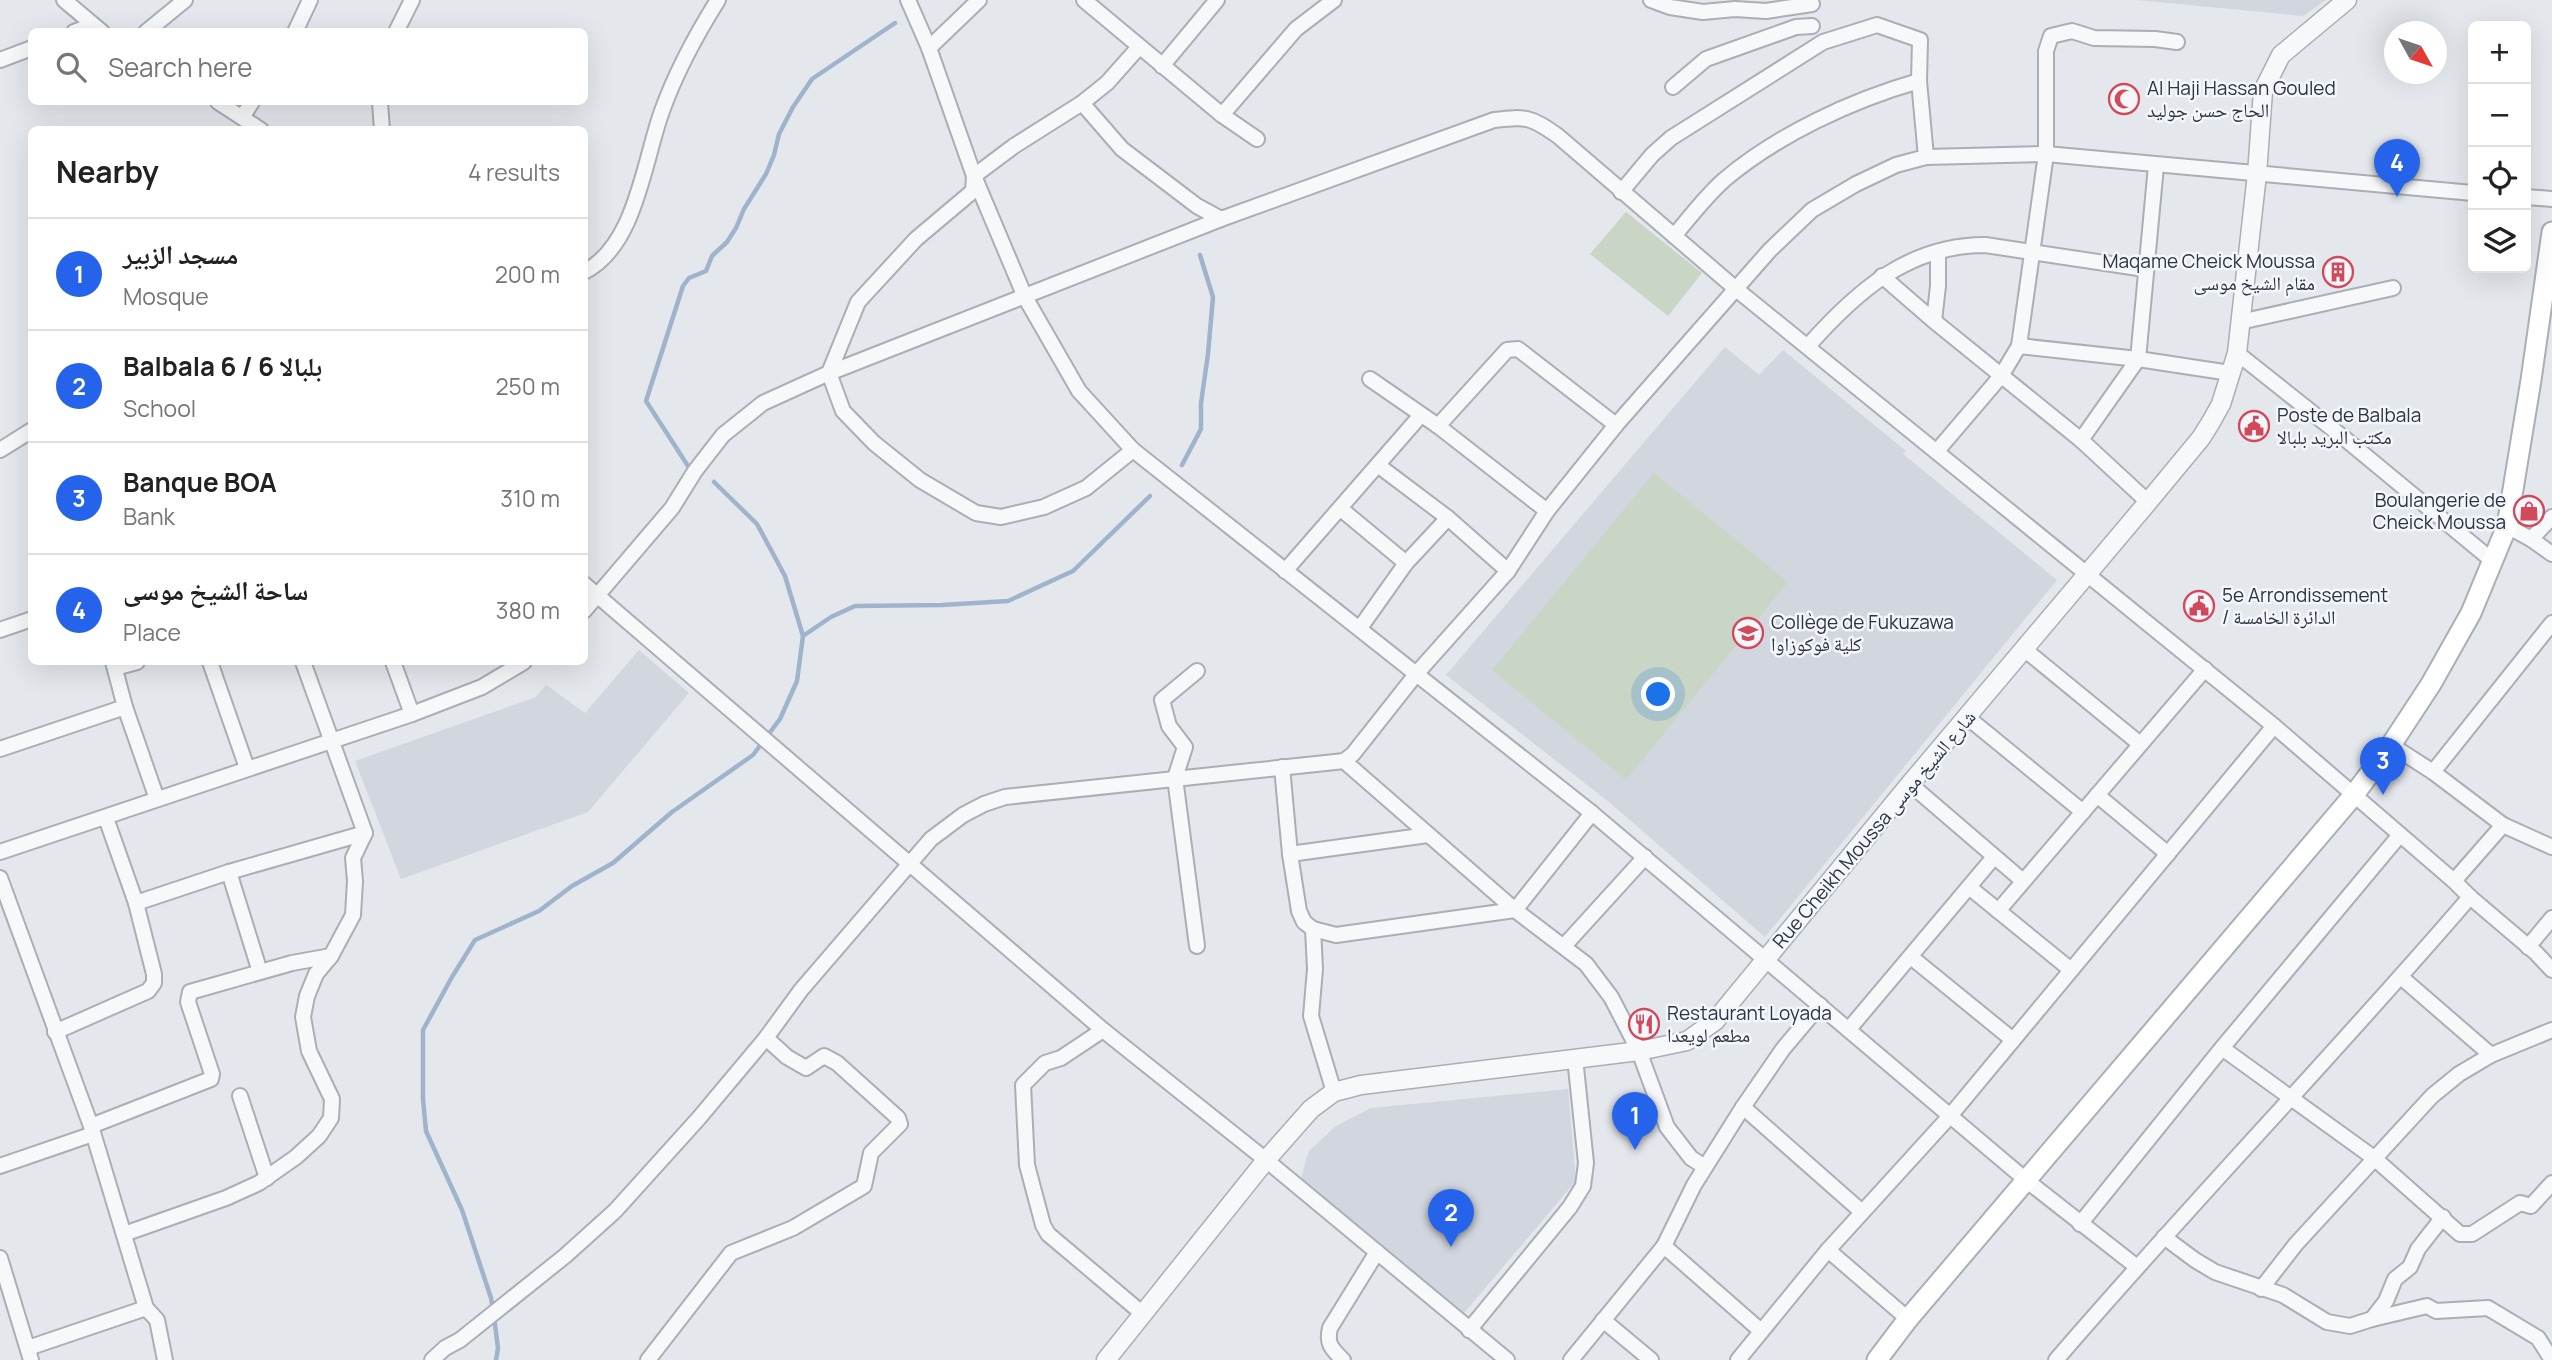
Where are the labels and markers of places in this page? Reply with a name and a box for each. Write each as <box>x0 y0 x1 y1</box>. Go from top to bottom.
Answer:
place label: Al Haji Hassan Gouled الحاج حسن جوليد <box>2147 75 2336 123</box>
mosque icon: Al Haji Hassan Gouled الحاج حسن جوليد <box>2107 82 2141 116</box>
pin: 4 <box>2374 139 2420 197</box>
place label: Maqame Cheick Moussa مقام الشيخ موسى <box>2103 248 2315 297</box>
building icon: Maqame Cheick Moussa مقام الشيخ موسى <box>2321 255 2355 289</box>
place label: Poste de Balbala مكتب البريد بلبالا <box>2277 402 2421 450</box>
public building icon: Poste de Balbala مكتب البريد بلبالا <box>2237 409 2271 443</box>
place label: Boulangerie de Cheick Moussa <box>2373 487 2506 535</box>
shop icon: Boulangerie de Cheick Moussa <box>2512 494 2546 528</box>
place label: 5e Arrondissement / الدائرة الخامسة <box>2222 582 2388 630</box>
public building icon: 5e Arrondissement / الدائرة الخامسة <box>2182 589 2216 623</box>
place label: Collège de Fukuzawa كلية فوكوزاوا <box>1771 609 1954 657</box>
school or university icon: Collège de Fukuzawa كلية فوكوزاوا <box>1731 616 1765 650</box>
pin: 3 <box>2360 737 2406 795</box>
place label: Restaurant Loyada مطعم لويعدا <box>1667 1000 1832 1048</box>
restaurant icon: Restaurant Loyada مطعم لويعدا <box>1627 1007 1661 1041</box>
pin: 1 <box>1612 1092 1658 1150</box>
pin: 2 <box>1428 1189 1474 1247</box>

